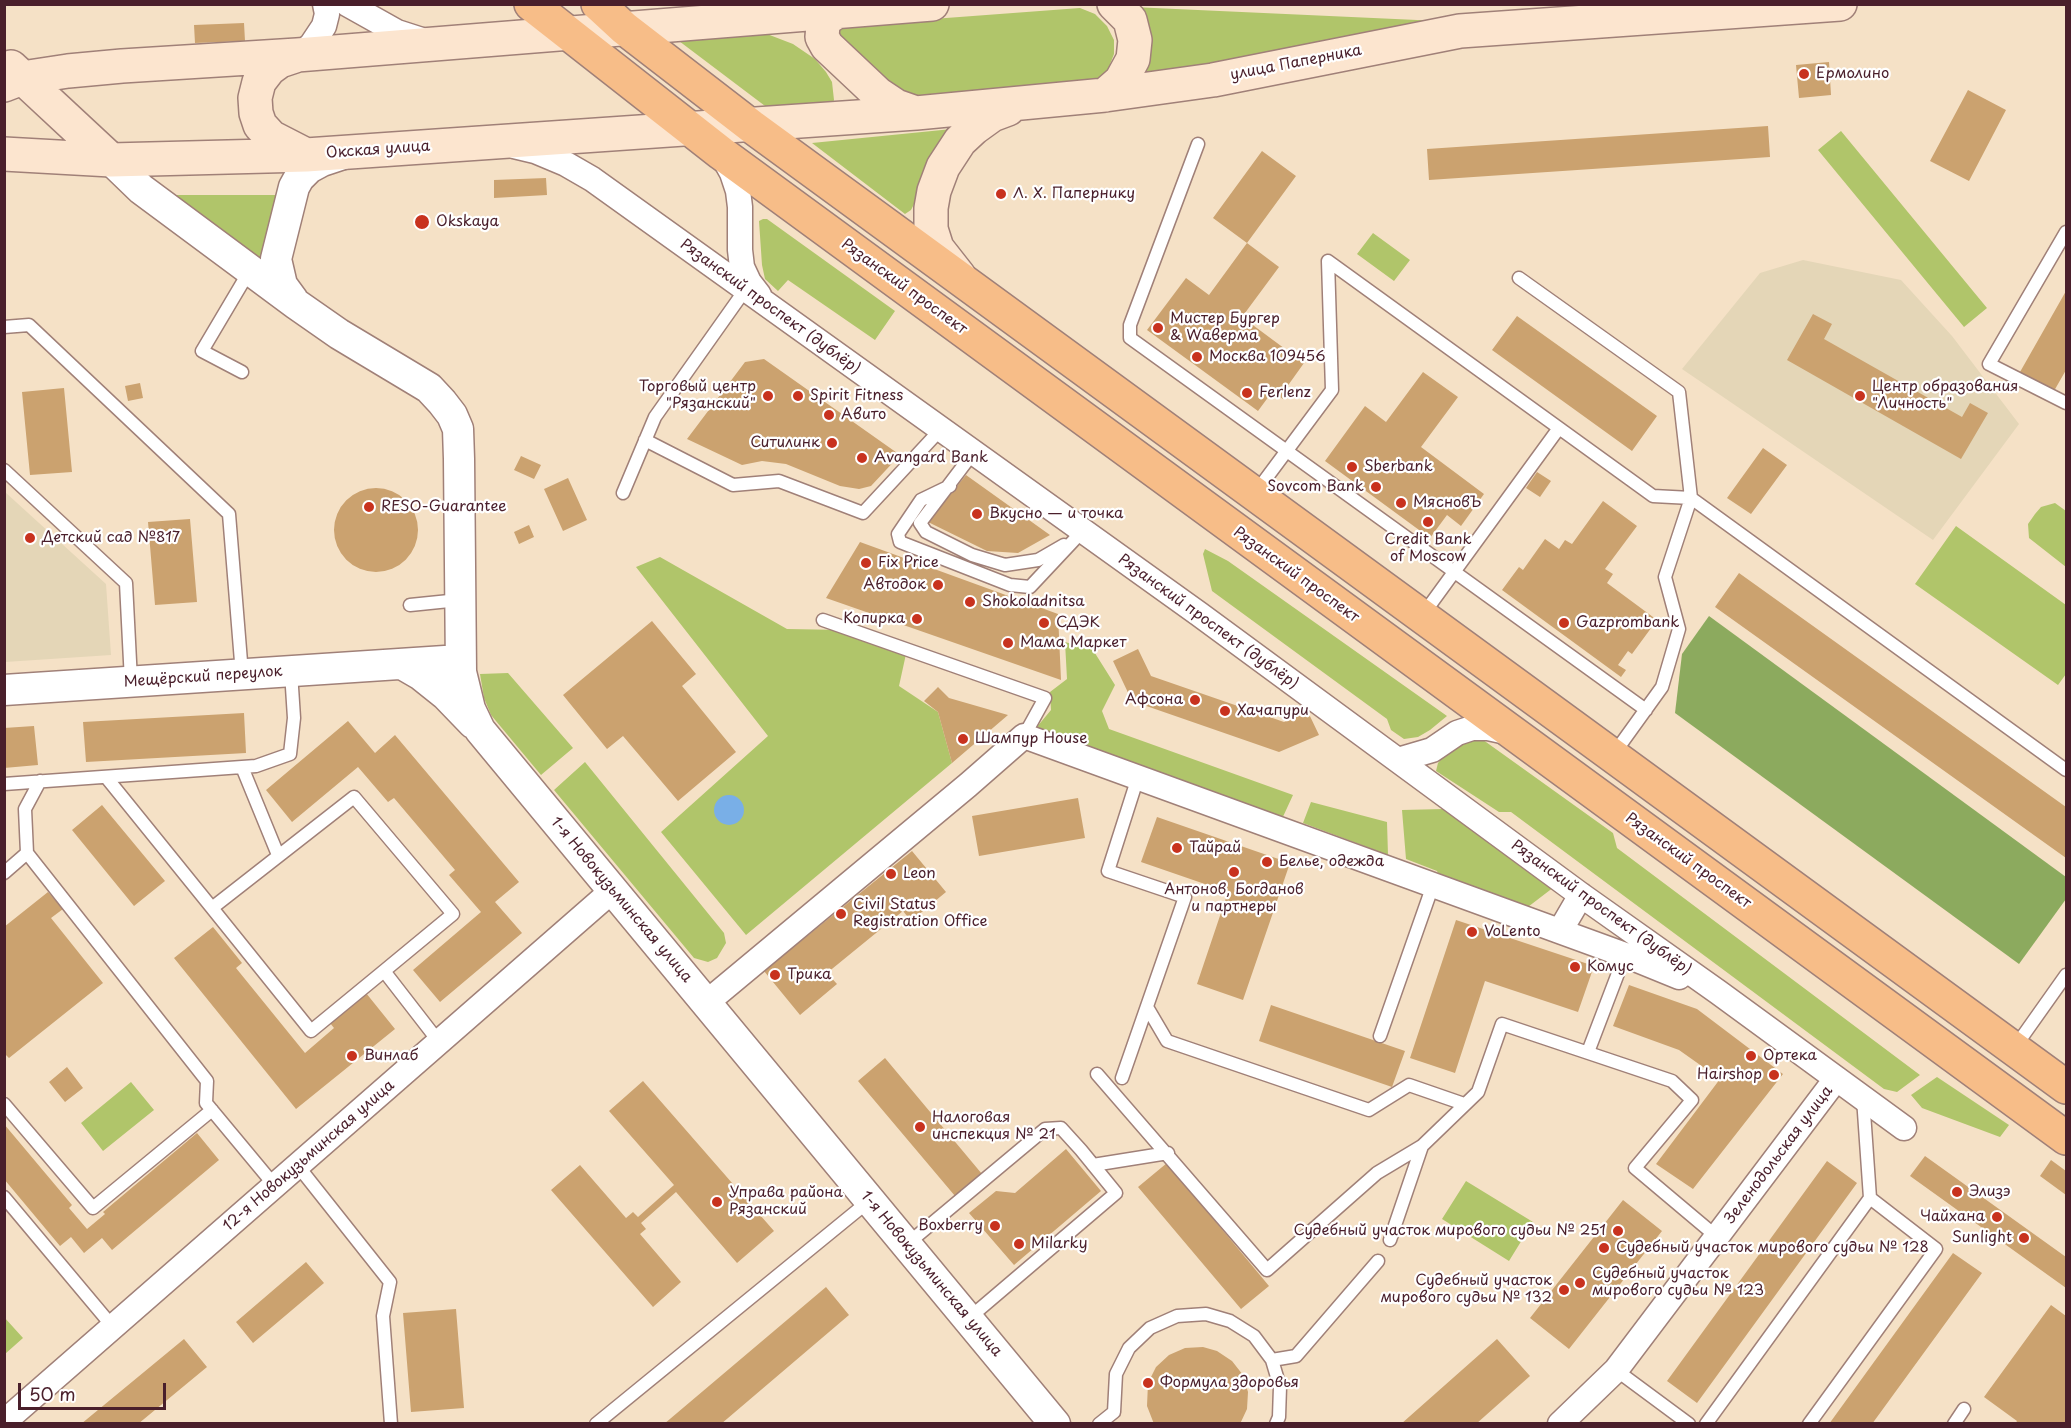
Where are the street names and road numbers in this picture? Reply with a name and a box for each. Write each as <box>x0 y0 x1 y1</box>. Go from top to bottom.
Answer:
street label: улица Паперника <box>1229 41 1363 85</box>
street label: Окская улица <box>325 137 431 163</box>
street label: Рязанский проспект <box>838 235 970 339</box>
street label: Рязанский проспект (дублёр) <box>676 236 864 378</box>
street label: Рязанский проспект <box>1230 523 1362 627</box>
street label: Рязанский проспект (дублёр) <box>1114 551 1302 693</box>
street label: Мещёрский переулок <box>123 662 283 692</box>
street label: Рязанский проспект <box>1622 809 1754 913</box>
street label: 1-я Новокузьминская улица <box>546 814 696 986</box>
street label: Рязанский проспект (дублёр) <box>1507 837 1695 979</box>
street label: 12-я Новокузьминская улица <box>220 1077 398 1235</box>
street label: Зеленодольская улица <box>1721 1083 1837 1227</box>
street label: 1-я Новокузьминская улица <box>856 1188 1006 1360</box>

